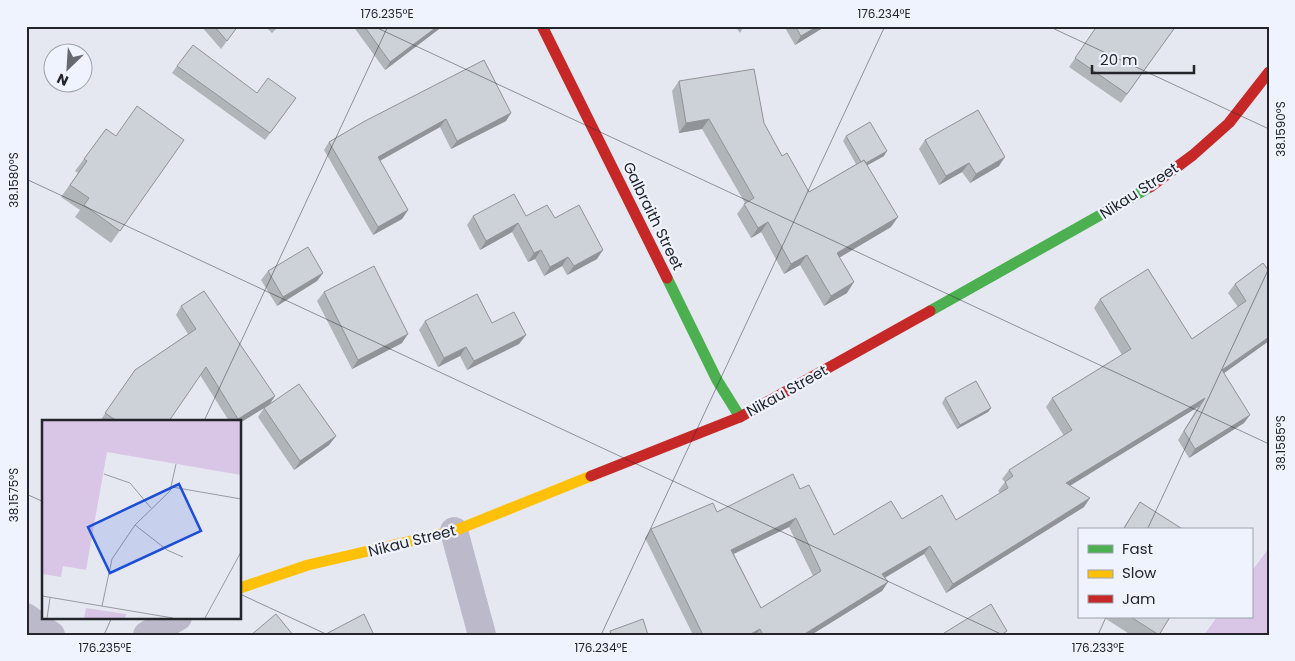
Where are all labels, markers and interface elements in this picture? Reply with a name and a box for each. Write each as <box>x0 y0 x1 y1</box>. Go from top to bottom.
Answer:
text: 176.235°E <box>360 5 414 22</box>
text: 176.234°E <box>857 5 911 22</box>
north arrow <box>42 42 92 92</box>
scale bar <box>1092 42 1195 74</box>
text: 20 m <box>1100 49 1138 70</box>
text: N <box>54 68 72 91</box>
text: 38.1590°S <box>1272 101 1289 157</box>
text: 38.1580°S <box>5 152 22 208</box>
street label: Nikau Street <box>1095 157 1182 224</box>
street label: Galbraith Street <box>618 158 689 273</box>
street label: Nikau Street <box>742 360 831 421</box>
text: 38.1585°S <box>1272 415 1289 471</box>
inset map <box>42 420 241 618</box>
text: 38.1575°S <box>5 468 22 522</box>
street label: Nikau Street <box>366 519 458 562</box>
legend <box>1078 528 1252 618</box>
text: Fast <box>1122 538 1153 559</box>
text: Slow <box>1122 562 1157 583</box>
text: Jam <box>1122 588 1156 609</box>
text: 176.235°E <box>78 639 132 656</box>
text: 176.234°E <box>574 639 628 656</box>
text: 176.233°E <box>1072 639 1124 656</box>

